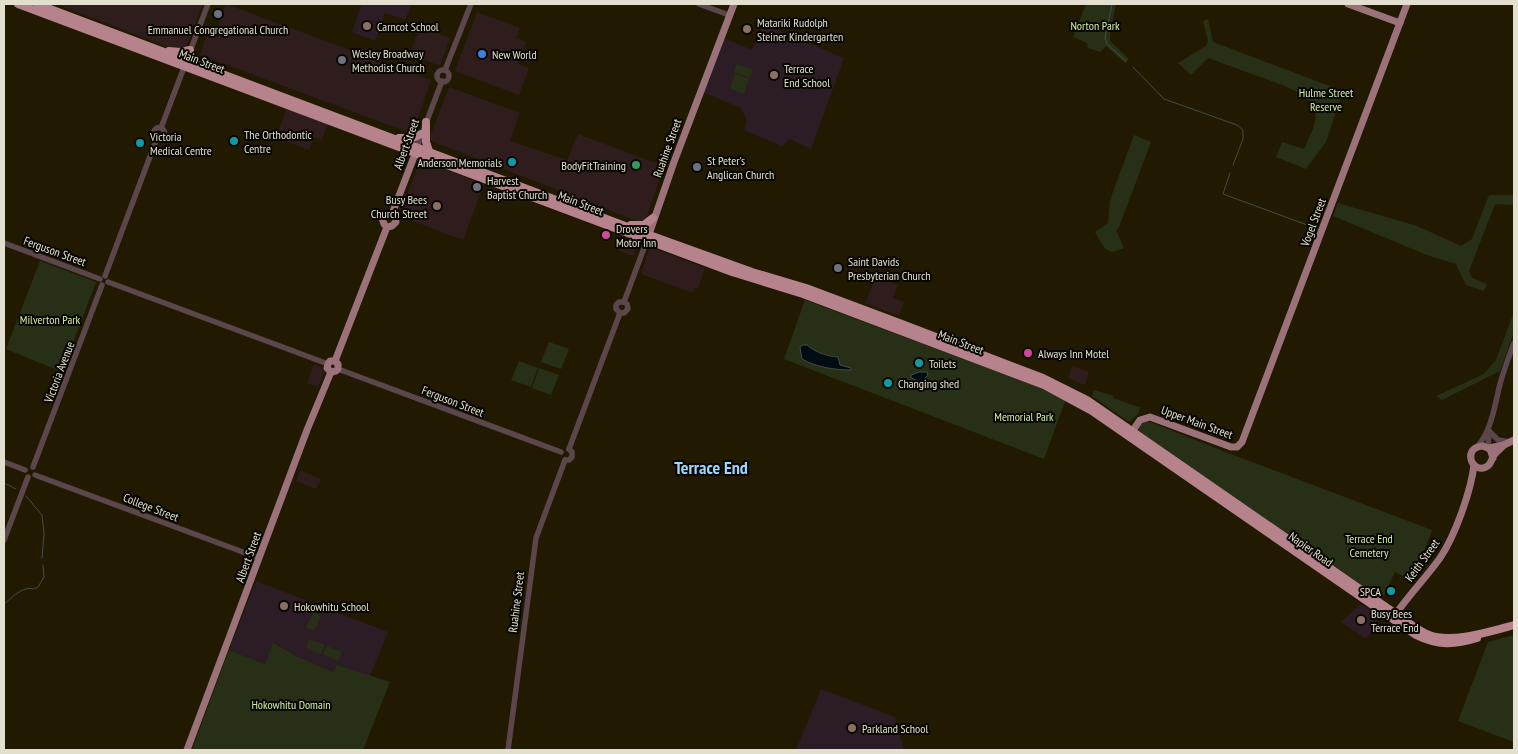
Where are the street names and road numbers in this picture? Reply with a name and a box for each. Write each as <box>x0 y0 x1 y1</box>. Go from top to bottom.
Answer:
street label: Main Street <box>177 45 228 77</box>
street label: Albert Street <box>390 116 422 171</box>
street label: Ruahine Street <box>649 116 685 179</box>
street label: Main Street <box>556 187 607 219</box>
street label: Vogel Street <box>1297 195 1329 249</box>
street label: Ferguson Street <box>22 233 89 269</box>
street label: Main Street <box>936 326 987 358</box>
street label: Victoria Avenue <box>40 339 77 406</box>
street label: Ferguson Street <box>420 382 487 420</box>
street label: Upper Main Street <box>1159 402 1236 442</box>
street label: College Street <box>121 490 182 525</box>
street label: Napier Road <box>1286 528 1336 570</box>
street label: Albert Street <box>232 529 264 584</box>
street label: Keith Street <box>1402 535 1443 584</box>
street label: Ruahine Street <box>505 570 527 633</box>

